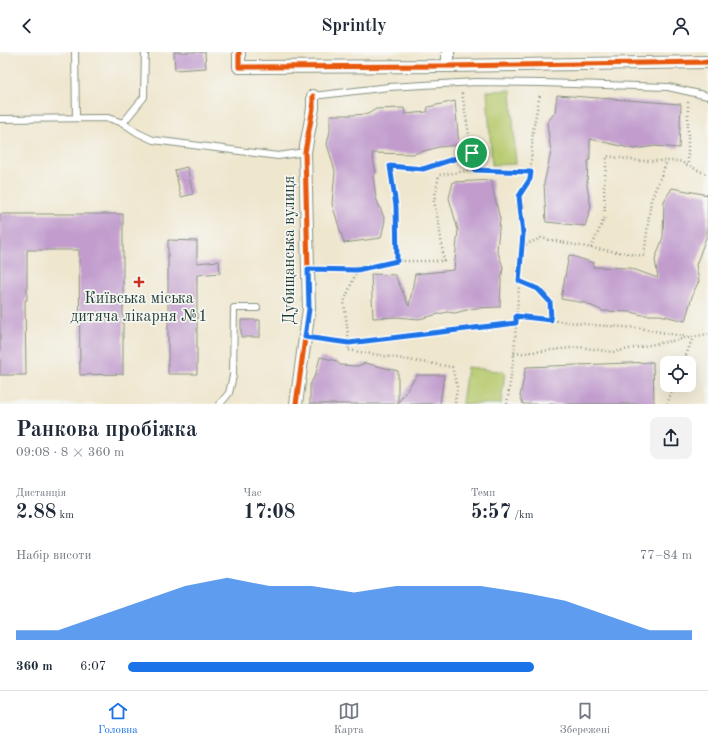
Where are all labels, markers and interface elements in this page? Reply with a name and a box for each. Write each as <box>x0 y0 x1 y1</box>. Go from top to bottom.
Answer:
icon: back <box>16 15 38 37</box>
icon: person <box>670 15 692 37</box>
text: Sprintly <box>321 17 387 35</box>
pin <box>455 136 489 170</box>
icon: arrive <box>461 142 483 164</box>
street label: Дубищанська вулиця <box>282 176 298 324</box>
marker: Київська міська дитяча лікарня №1 <box>133 276 145 288</box>
place label: Київська міська дитяча лікарня №1 <box>70 291 208 325</box>
map controls <box>660 356 696 392</box>
button: locate <box>660 356 696 392</box>
button: share <box>650 417 692 459</box>
text: Ранкова пробіжка <box>16 419 197 441</box>
text: 09:08 · 8 × 360 m <box>16 446 124 459</box>
text: Дистанція <box>16 488 66 499</box>
text: Час <box>243 488 262 499</box>
text: Темп <box>471 488 495 499</box>
text: 2.88 <box>16 503 56 523</box>
text: 17:08 <box>243 503 295 523</box>
text: 5:57 <box>471 503 511 523</box>
text: km <box>56 510 74 521</box>
text: /km <box>511 510 534 521</box>
text: Набір висоти <box>16 549 91 562</box>
text: 77–84 m <box>640 549 692 562</box>
text: 360 m <box>16 660 53 673</box>
text: 6:07 <box>80 660 106 673</box>
tab: Головна <box>98 700 138 738</box>
tab: Карта <box>334 700 364 738</box>
tab: Збережені <box>560 700 610 738</box>

